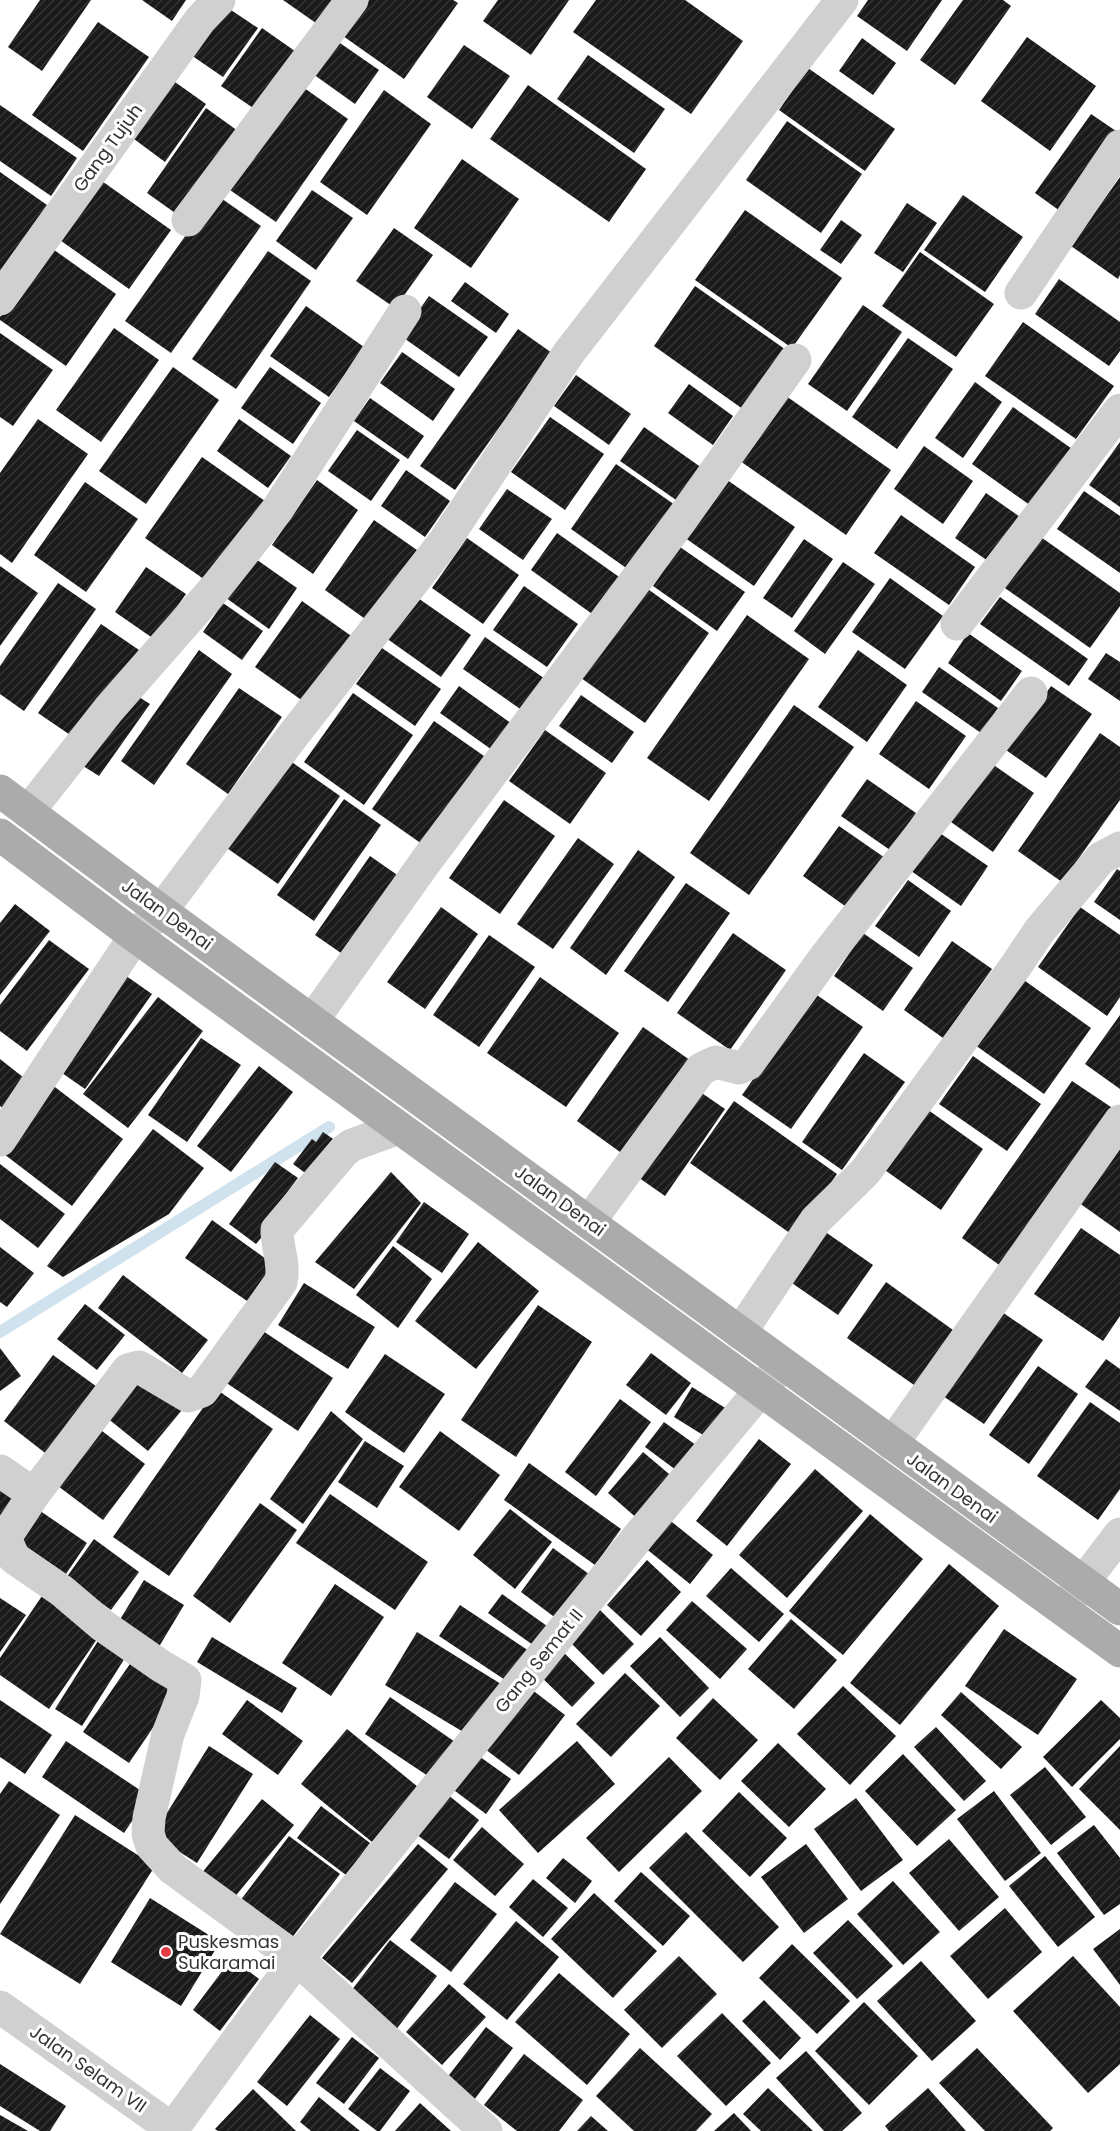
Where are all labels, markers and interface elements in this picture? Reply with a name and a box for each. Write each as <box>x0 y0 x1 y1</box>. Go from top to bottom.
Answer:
street label: Gang Tujuh <box>67 99 148 197</box>
street label: Jalan Denai <box>117 873 218 956</box>
street label: Jalan Denai <box>510 1159 611 1242</box>
street label: Jalan Denai <box>902 1446 1003 1529</box>
street label: Gang Semat II <box>489 1603 588 1718</box>
place label: Puskesmas Sukaramai <box>178 1929 279 1975</box>
marker: Puskesmas Sukaramai <box>159 1945 173 1959</box>
street label: Jalan Selam VII <box>25 2019 152 2118</box>

